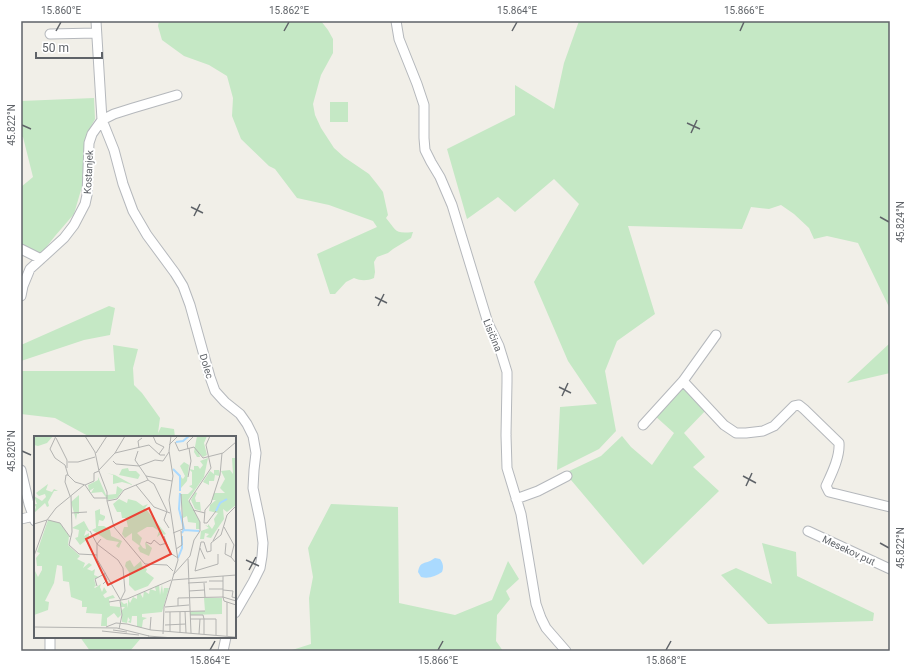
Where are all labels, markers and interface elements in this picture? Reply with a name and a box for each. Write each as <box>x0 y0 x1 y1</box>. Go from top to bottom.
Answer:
text: 15.860°E <box>41 5 81 16</box>
text: 15.862°E <box>269 5 309 16</box>
text: 15.864°E <box>497 5 537 16</box>
text: 15.866°E <box>724 5 764 16</box>
scale bar <box>36 34 102 60</box>
text: 50 m <box>42 41 69 55</box>
text: 45.822°N <box>6 104 17 146</box>
street label: Kostanjek <box>82 149 95 194</box>
text: 45.824°N <box>895 201 906 243</box>
street label: Lisičina <box>481 317 504 353</box>
street label: Dolec <box>198 352 215 380</box>
text: 45.820°N <box>6 430 17 472</box>
inset map <box>34 436 236 638</box>
text: 45.822°N <box>895 527 906 569</box>
street label: Mesekov put <box>821 533 877 567</box>
text: 15.864°E <box>190 655 230 666</box>
text: 15.866°E <box>418 655 458 666</box>
text: 15.868°E <box>646 655 686 666</box>

